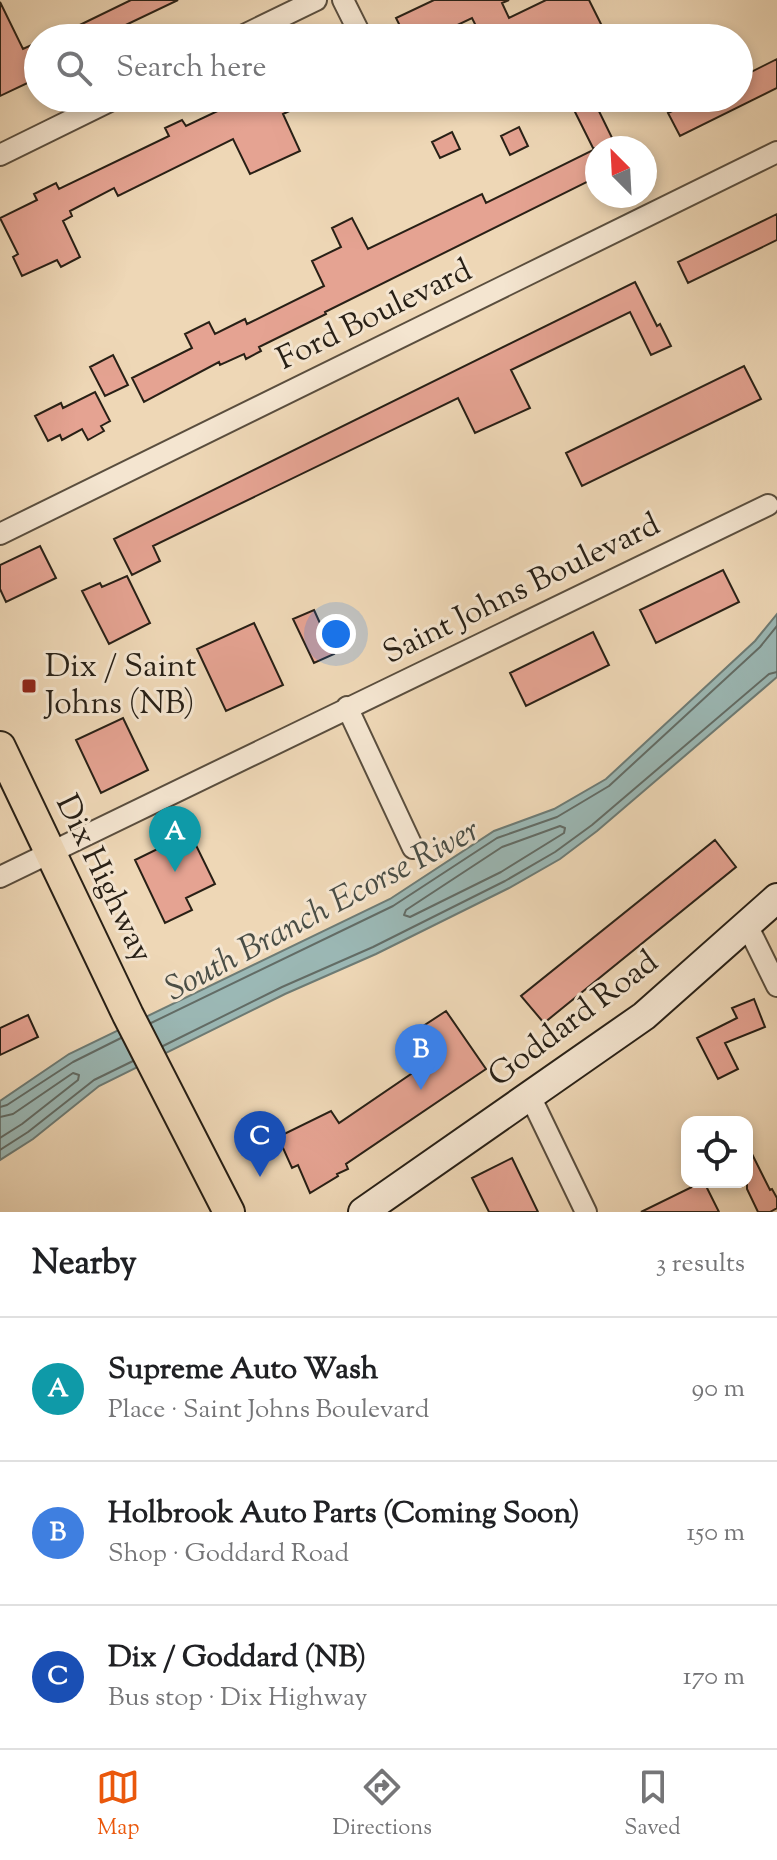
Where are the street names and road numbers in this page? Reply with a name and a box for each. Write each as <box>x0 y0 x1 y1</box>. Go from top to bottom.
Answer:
street label: Ford Boulevard <box>270 249 480 383</box>
street label: Saint Johns Boulevard <box>376 503 668 677</box>
street label: Dix Highway <box>43 787 163 971</box>
street label: Goddard Road <box>479 941 669 1099</box>

